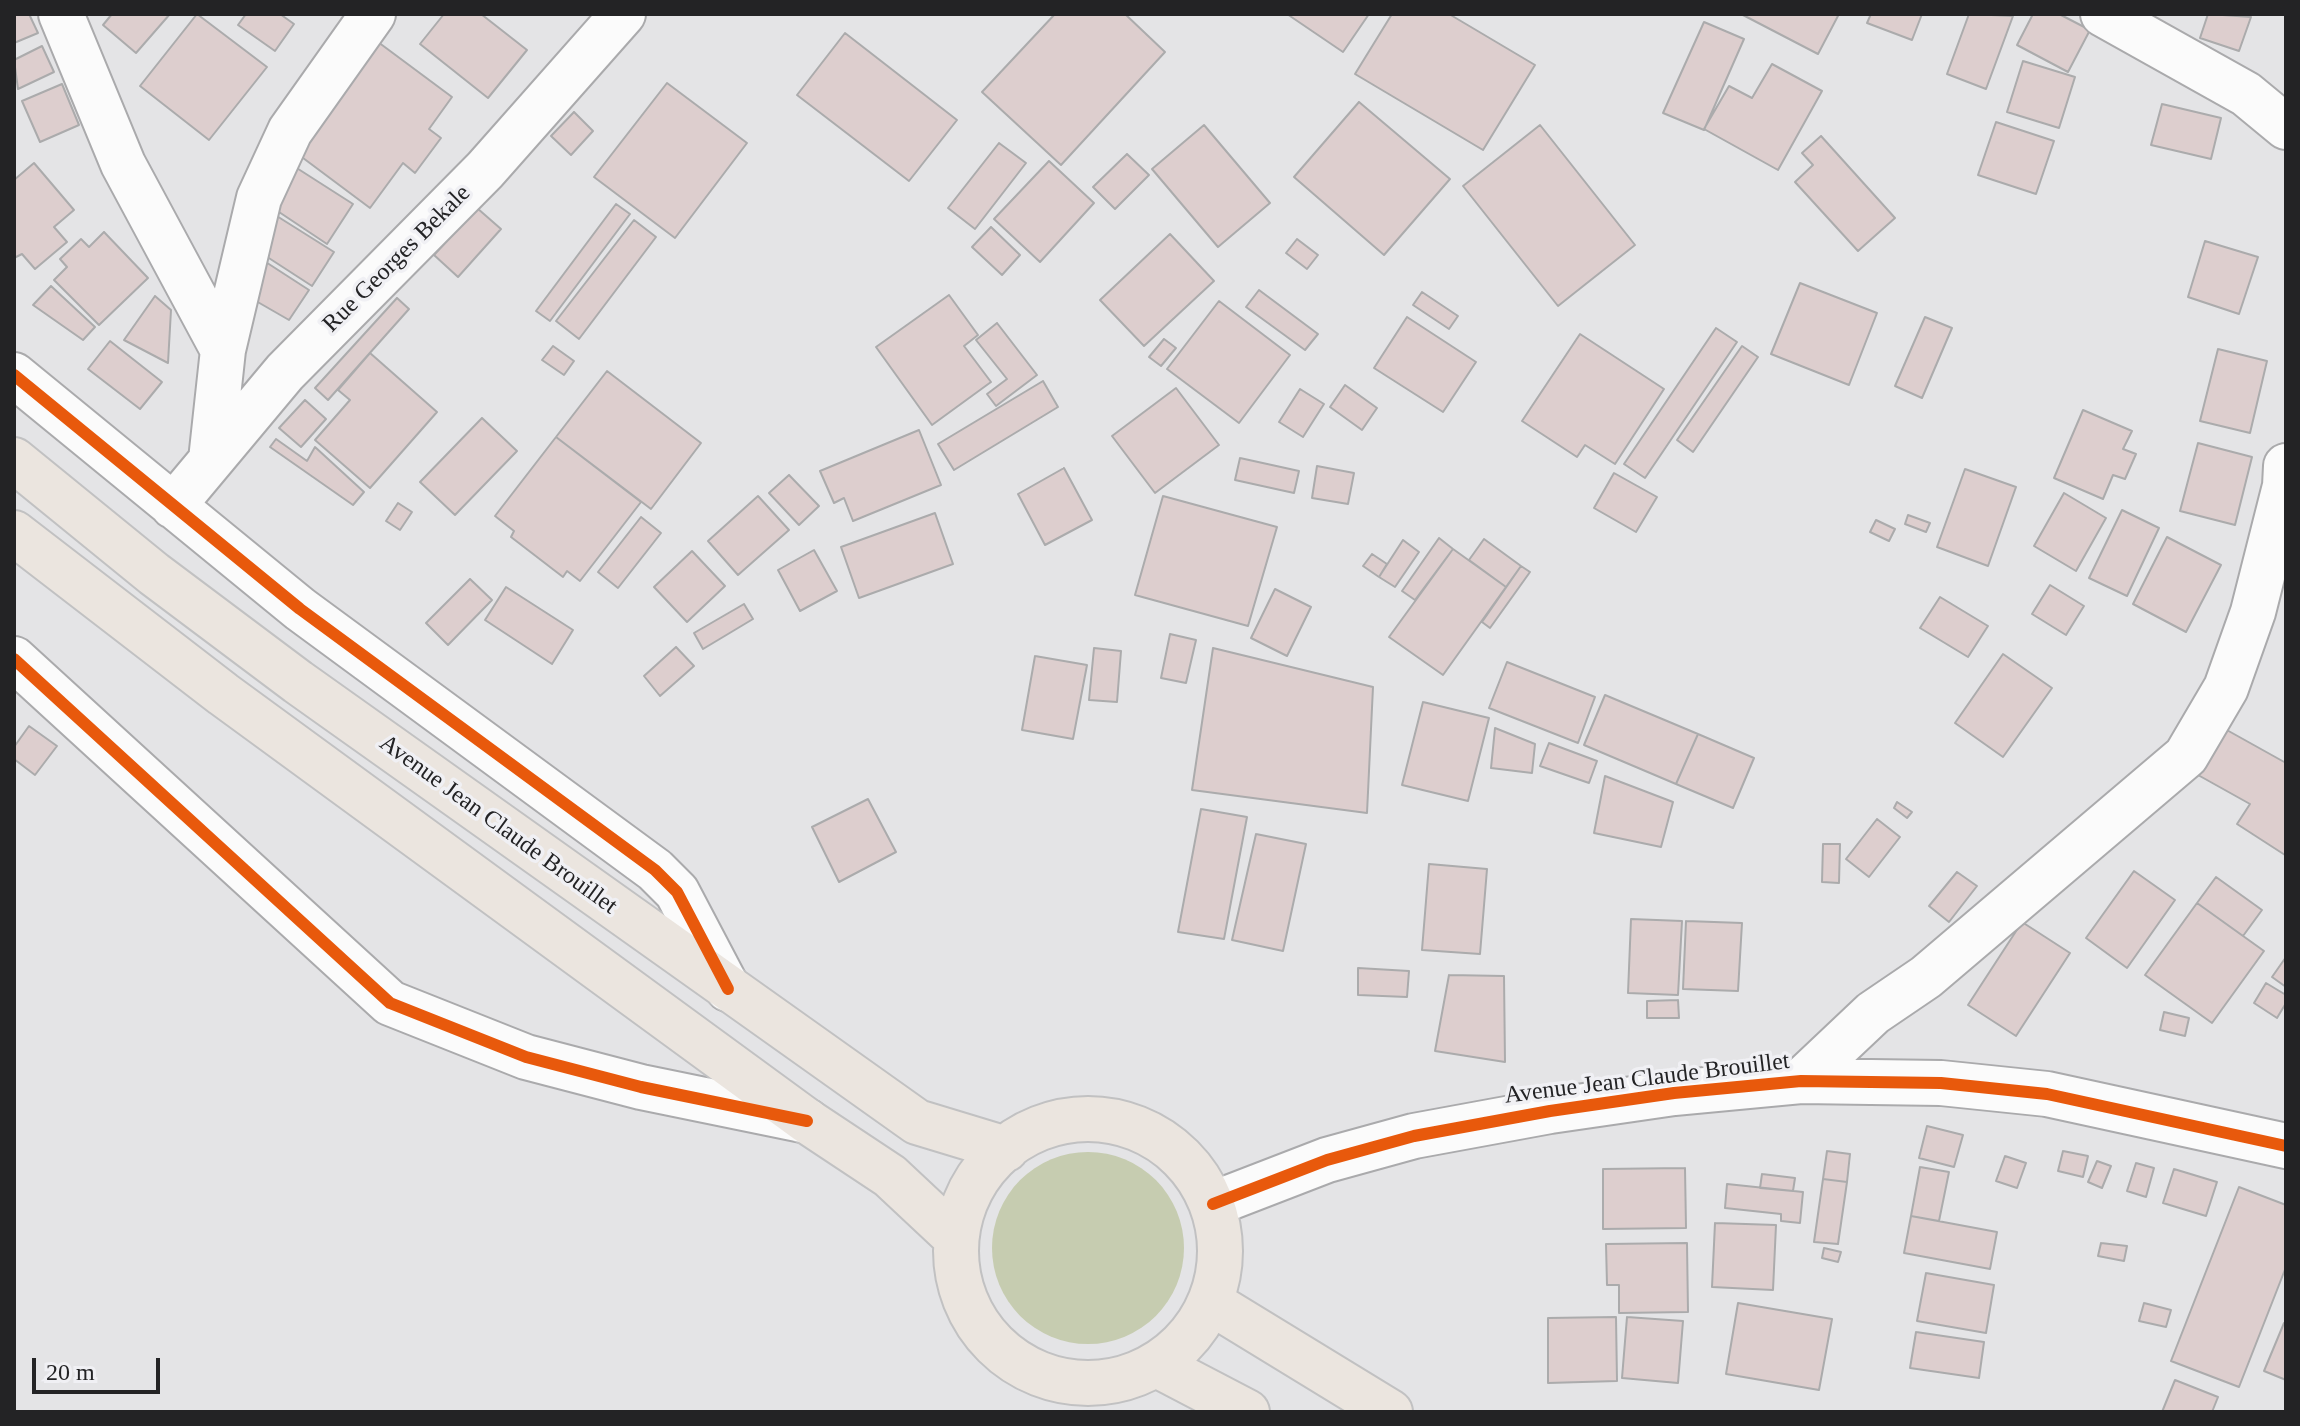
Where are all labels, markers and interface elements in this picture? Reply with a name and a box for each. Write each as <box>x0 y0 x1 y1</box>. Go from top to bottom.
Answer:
street label: Rue Georges Bekale <box>317 179 477 339</box>
street label: Avenue Jean Claude Brouillet <box>374 729 622 921</box>
street label: Avenue Jean Claude Brouillet <box>1503 1047 1791 1111</box>
scale bar <box>36 1342 164 1392</box>
text: 20 m <box>46 1359 95 1385</box>

